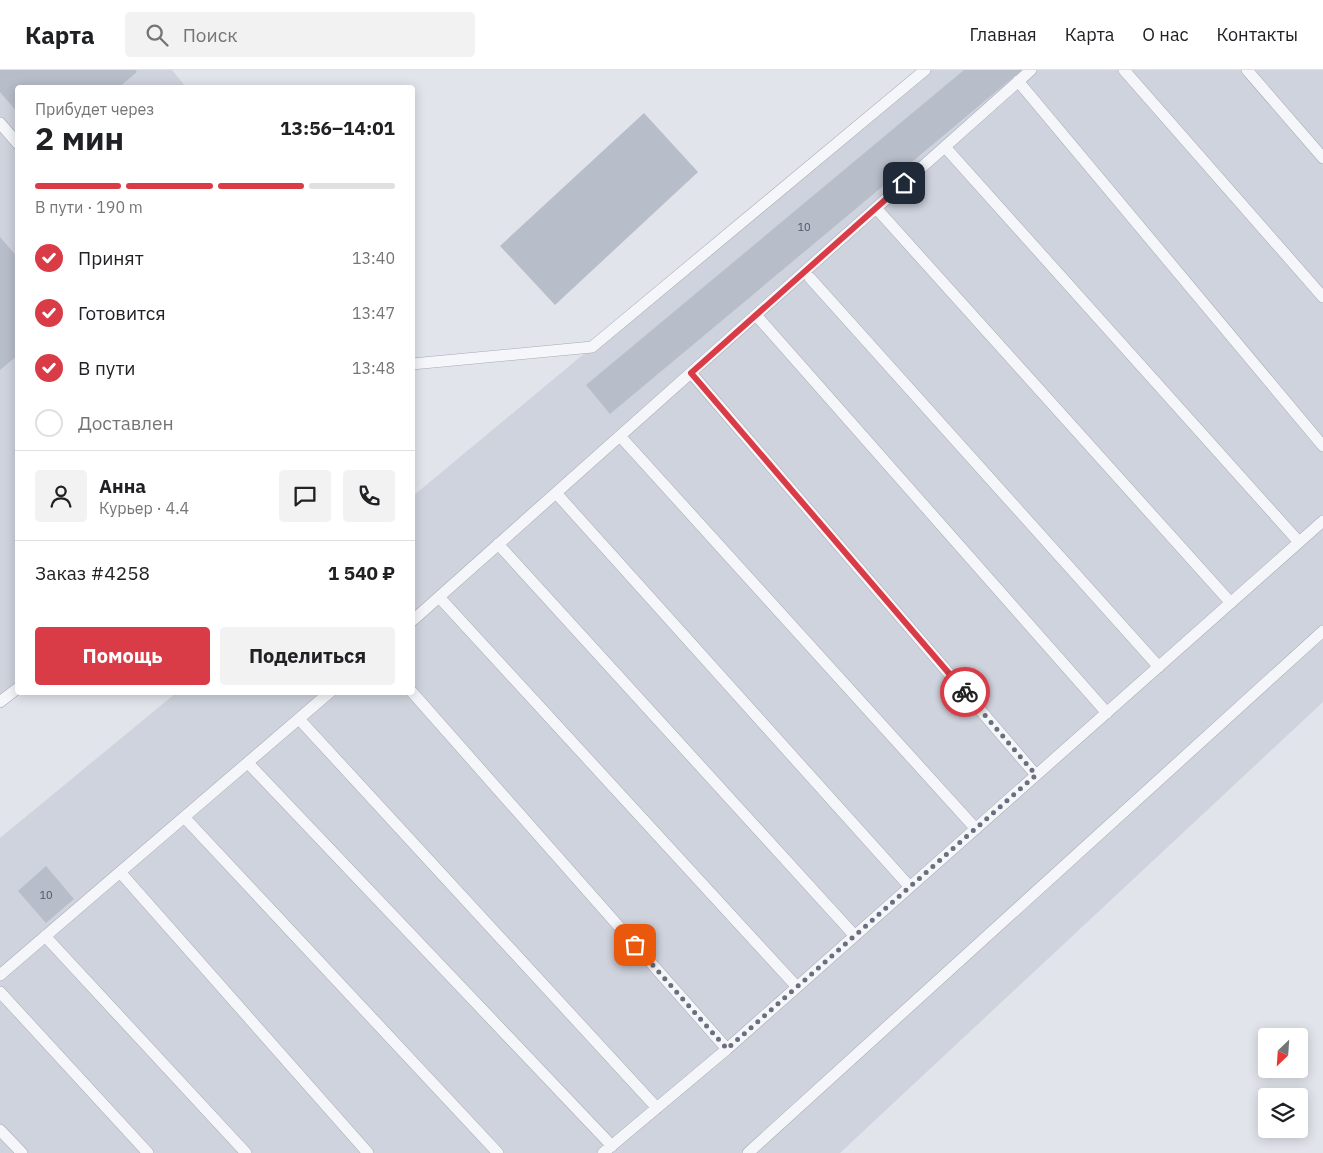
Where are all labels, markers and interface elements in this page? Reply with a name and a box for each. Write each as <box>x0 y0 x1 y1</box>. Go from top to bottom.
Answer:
search box <box>125 12 475 57</box>
text: Карта <box>25 19 95 51</box>
icon: search <box>143 21 171 49</box>
text: Поиск <box>183 23 238 47</box>
text: Главная <box>969 23 1037 46</box>
text: Карта <box>1065 23 1114 46</box>
text: О нас <box>1142 23 1189 46</box>
text: Контакты <box>1217 23 1298 46</box>
text: Прибудет через <box>35 99 154 119</box>
text: 13:56–14:01 <box>280 116 395 140</box>
text: 2 мин <box>35 117 124 159</box>
pin <box>883 162 925 204</box>
icon: home <box>890 169 918 197</box>
text: В пути · 190 m <box>35 197 143 217</box>
house number: 10 <box>797 220 811 234</box>
icon: check <box>35 244 63 272</box>
text: Принят <box>78 246 144 270</box>
text: 13:40 <box>352 248 395 268</box>
icon: check <box>35 299 63 327</box>
text: Готовится <box>78 301 166 325</box>
text: 13:47 <box>352 303 395 323</box>
icon: check <box>35 354 63 382</box>
text: В пути <box>78 356 136 380</box>
text: 13:48 <box>352 358 395 378</box>
text: Доставлен <box>78 411 174 435</box>
button: person <box>35 470 87 522</box>
button: chat <box>279 470 331 522</box>
button: phone <box>343 470 395 522</box>
text: Анна <box>99 474 146 498</box>
text: Курьер · 4.4 <box>99 498 189 518</box>
text: Заказ #4258 <box>35 561 150 585</box>
text: 1 540 ₽ <box>328 561 395 585</box>
button: Помощь <box>35 627 210 685</box>
button: Поделиться <box>220 627 395 685</box>
courier <box>940 667 990 717</box>
icon: bike <box>951 678 979 706</box>
house number: 10 <box>39 888 53 902</box>
pin <box>614 924 656 966</box>
icon: bag <box>621 931 649 959</box>
north arrow <box>1258 1028 1308 1078</box>
map controls <box>1258 1028 1308 1138</box>
button: layers <box>1258 1088 1308 1138</box>

